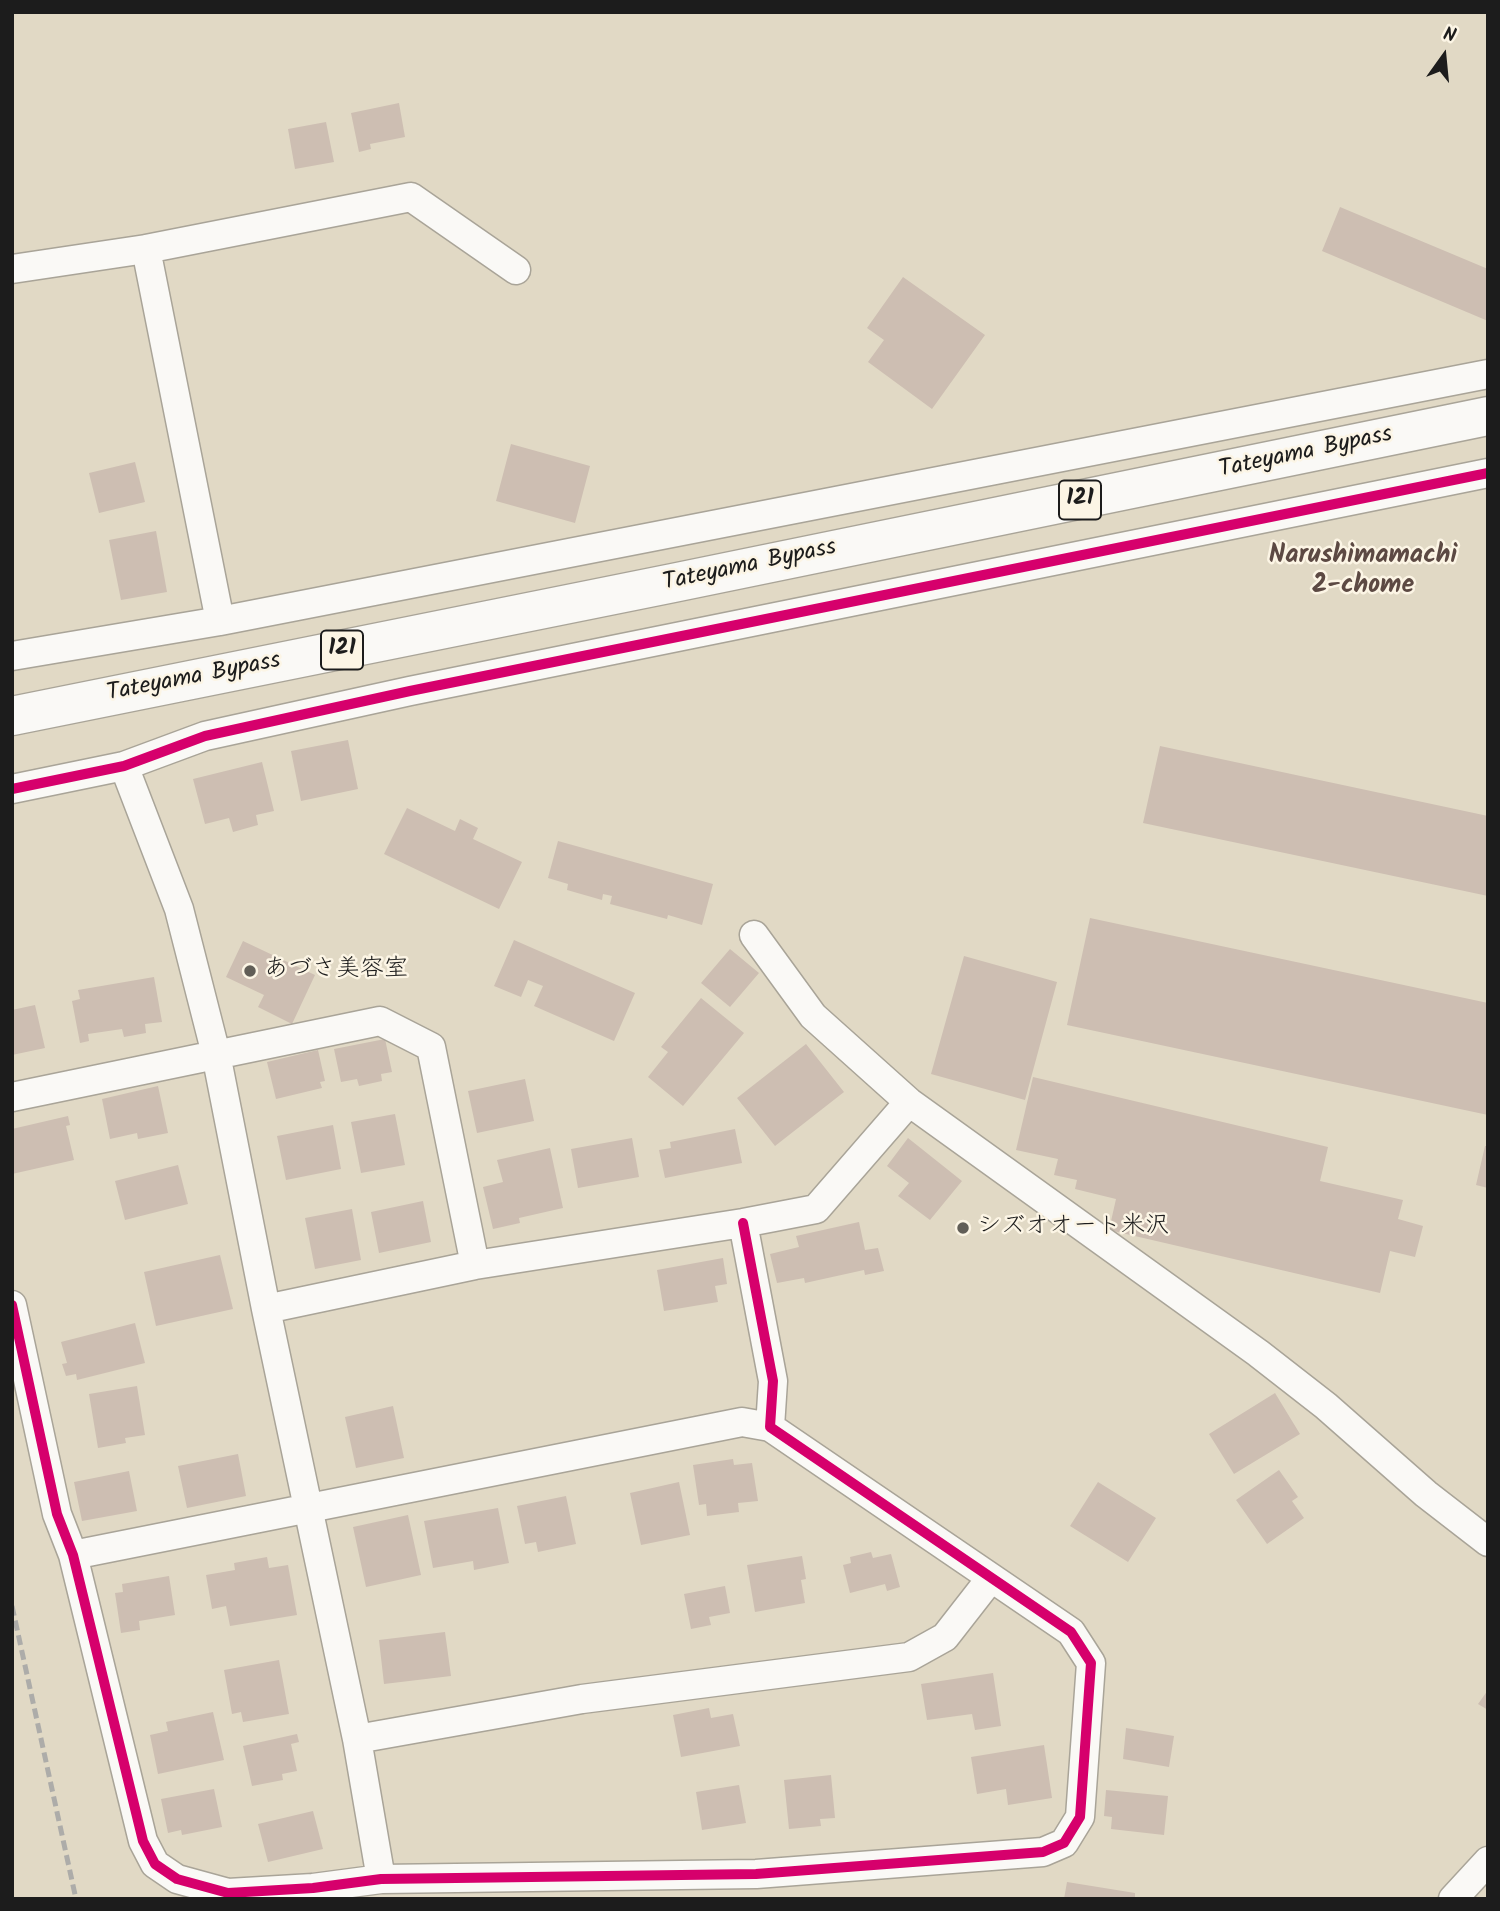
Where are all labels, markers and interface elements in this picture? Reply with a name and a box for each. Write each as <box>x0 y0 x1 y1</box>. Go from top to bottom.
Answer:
text: N <box>1440 20 1459 52</box>
north arrow <box>1409 21 1479 91</box>
street label: Tateyama Bypass <box>1217 422 1395 486</box>
road number: 121 <box>1059 480 1101 520</box>
street label: Tateyama Bypass <box>661 535 839 599</box>
district label: Narushimamachi 2-chome <box>1269 542 1457 604</box>
road number: 121 <box>321 630 363 670</box>
street label: Tateyama Bypass <box>105 648 283 710</box>
place label: あづさ美容室 <box>264 957 408 985</box>
marker: あづさ美容室 <box>242 963 258 979</box>
place label: シズオオート米沢 <box>977 1214 1169 1242</box>
marker: シズオオート米沢 <box>955 1220 971 1236</box>

